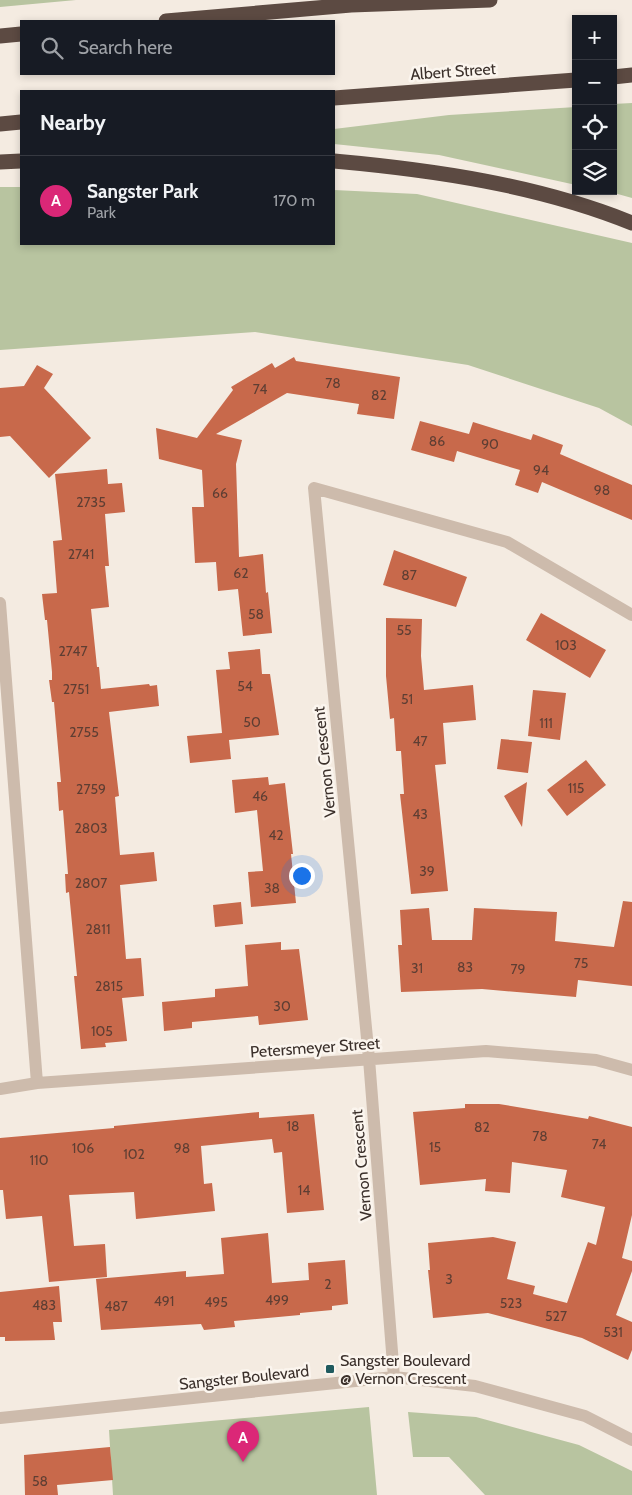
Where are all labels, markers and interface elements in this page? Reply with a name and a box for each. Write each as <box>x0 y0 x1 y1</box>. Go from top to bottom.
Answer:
map controls <box>572 15 617 195</box>
button: + <box>572 15 617 60</box>
search box <box>20 20 335 75</box>
icon: search <box>38 34 66 62</box>
text: Search here <box>78 36 172 59</box>
street label: Albert Street <box>410 59 497 84</box>
button: − <box>572 60 617 105</box>
button: locate <box>572 105 617 150</box>
text: Nearby <box>40 110 106 135</box>
button: layers <box>572 150 617 195</box>
text: Sangster Park <box>87 180 198 203</box>
text: A <box>51 191 61 210</box>
text: 170 m <box>273 191 315 210</box>
text: Park <box>87 203 116 222</box>
house number: 78 <box>325 374 341 392</box>
house number: 74 <box>253 380 267 398</box>
house number: 82 <box>371 386 387 404</box>
house number: 86 <box>429 432 445 450</box>
house number: 90 <box>481 435 499 453</box>
house number: 94 <box>533 461 549 479</box>
house number: 98 <box>594 481 610 499</box>
house number: 66 <box>212 484 228 502</box>
house number: 2735 <box>76 493 106 511</box>
house number: 2741 <box>68 545 94 563</box>
house number: 62 <box>233 564 249 582</box>
house number: 87 <box>401 566 417 584</box>
house number: 58 <box>248 605 264 623</box>
house number: 55 <box>396 621 412 639</box>
house number: 103 <box>555 636 577 654</box>
house number: 2747 <box>58 642 88 660</box>
house number: 54 <box>237 677 253 695</box>
house number: 2751 <box>63 680 89 698</box>
house number: 51 <box>401 690 413 708</box>
street label: Vernon Crescent <box>309 705 340 818</box>
house number: 50 <box>243 713 261 731</box>
house number: 111 <box>539 714 553 732</box>
house number: 2755 <box>69 723 99 741</box>
house number: 47 <box>412 732 428 750</box>
house number: 115 <box>568 779 584 797</box>
house number: 2759 <box>76 780 106 798</box>
house number: 46 <box>252 787 268 805</box>
house number: 43 <box>412 805 428 823</box>
house number: 2803 <box>74 819 108 837</box>
house number: 42 <box>268 826 284 844</box>
house number: 39 <box>419 862 435 880</box>
your location <box>289 863 315 889</box>
house number: 2807 <box>75 874 107 892</box>
house number: 38 <box>264 879 280 897</box>
house number: 2811 <box>86 920 110 938</box>
house number: 75 <box>574 954 588 972</box>
house number: 83 <box>457 958 473 976</box>
house number: 31 <box>411 959 423 977</box>
house number: 79 <box>511 960 526 978</box>
house number: 2815 <box>95 977 123 995</box>
house number: 30 <box>273 997 291 1015</box>
house number: 105 <box>91 1022 113 1040</box>
street label: Petersmeyer Street <box>249 1033 381 1062</box>
street label: Vernon Crescent <box>347 1108 376 1221</box>
house number: 18 <box>286 1117 300 1135</box>
house number: 82 <box>474 1118 490 1136</box>
house number: 78 <box>532 1127 548 1145</box>
house number: 74 <box>592 1135 606 1153</box>
house number: 15 <box>429 1138 441 1156</box>
house number: 106 <box>72 1139 94 1157</box>
house number: 98 <box>174 1139 190 1157</box>
house number: 102 <box>123 1145 145 1163</box>
house number: 110 <box>30 1151 49 1169</box>
house number: 14 <box>298 1181 310 1199</box>
house number: 3 <box>445 1270 453 1288</box>
house number: 2 <box>324 1275 332 1293</box>
house number: 499 <box>265 1291 289 1309</box>
house number: 491 <box>154 1292 174 1310</box>
house number: 495 <box>204 1293 228 1311</box>
house number: 523 <box>500 1294 522 1312</box>
house number: 483 <box>32 1296 56 1314</box>
house number: 487 <box>104 1297 128 1315</box>
house number: 527 <box>545 1307 567 1325</box>
house number: 531 <box>603 1323 623 1341</box>
place label: Sangster Boulevard @ Vernon Crescent <box>340 1351 470 1388</box>
street label: Sangster Boulevard <box>178 1361 310 1394</box>
marker: Sangster Boulevard @ Vernon Crescent <box>324 1363 336 1375</box>
pin: A <box>227 1421 259 1462</box>
house number: 58 <box>32 1472 48 1490</box>

